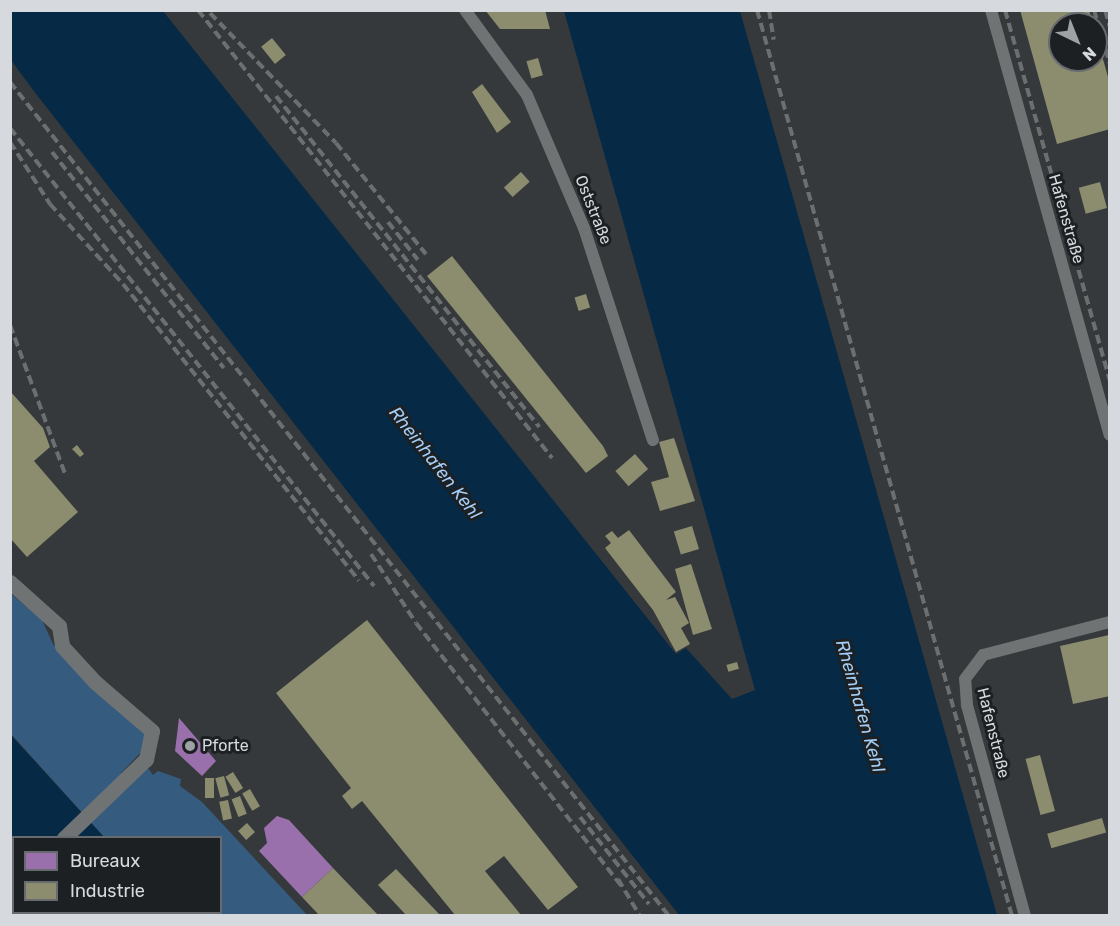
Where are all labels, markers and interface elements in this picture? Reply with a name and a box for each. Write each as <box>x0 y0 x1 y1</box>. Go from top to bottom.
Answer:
north arrow <box>1048 12 1108 72</box>
text: N <box>1079 43 1100 65</box>
street label: Hafenstraße <box>1044 172 1088 266</box>
street label: Oststraße <box>570 173 616 247</box>
water label: Rheinhafen Kehl <box>384 402 486 524</box>
water label: Rheinhafen Kehl <box>831 637 889 775</box>
street label: Hafenstraße <box>973 686 1013 780</box>
place label: Pforte <box>202 736 249 756</box>
marker: Pforte <box>183 739 197 753</box>
legend <box>12 836 222 914</box>
text: Bureaux <box>70 850 140 872</box>
text: Industrie <box>70 880 145 902</box>

